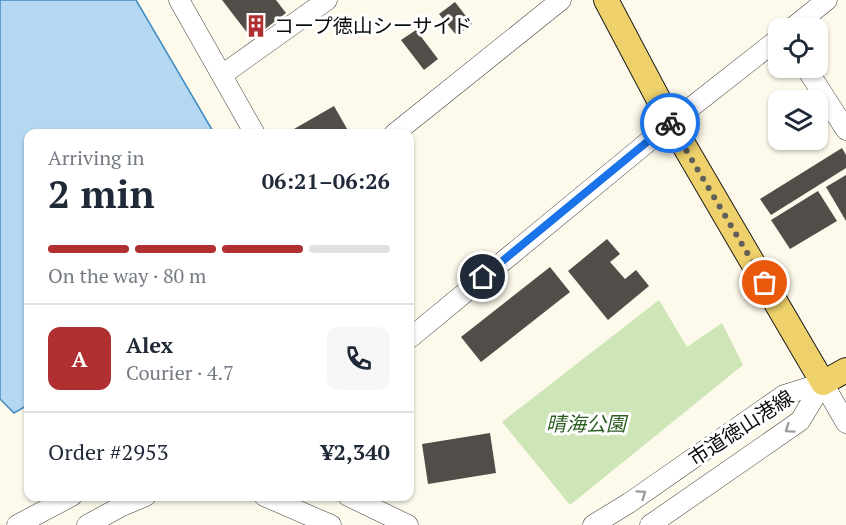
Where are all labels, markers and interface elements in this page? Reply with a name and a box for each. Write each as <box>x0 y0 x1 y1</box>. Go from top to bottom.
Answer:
place label: コープ徳山シーサイド <box>274 12 472 39</box>
building icon: コープ徳山シーサイド <box>243 13 269 39</box>
map controls <box>768 18 828 150</box>
button: locate <box>768 18 828 78</box>
button: layers <box>768 90 828 150</box>
courier <box>640 93 700 153</box>
icon: bike <box>654 107 687 140</box>
text: Arriving in <box>48 144 144 171</box>
text: 06:21–06:26 <box>262 166 390 195</box>
text: 2 min <box>48 167 155 219</box>
pin <box>457 251 508 302</box>
pin <box>739 257 790 308</box>
icon: home <box>466 260 499 293</box>
text: On the way · 80 m <box>48 262 206 289</box>
icon: bag <box>748 266 781 299</box>
button: phone <box>327 327 390 390</box>
text: Alex <box>126 330 173 359</box>
text: A <box>71 344 88 373</box>
text: Courier · 4.7 <box>126 359 234 386</box>
street label: 市道徳山港線 <box>683 384 798 472</box>
park label: 晴海公園 <box>546 410 629 437</box>
one-way arrow <box>785 422 796 433</box>
text: Order #2953 <box>48 437 168 466</box>
text: ¥2,340 <box>321 437 390 466</box>
one-way arrow <box>636 490 647 501</box>

